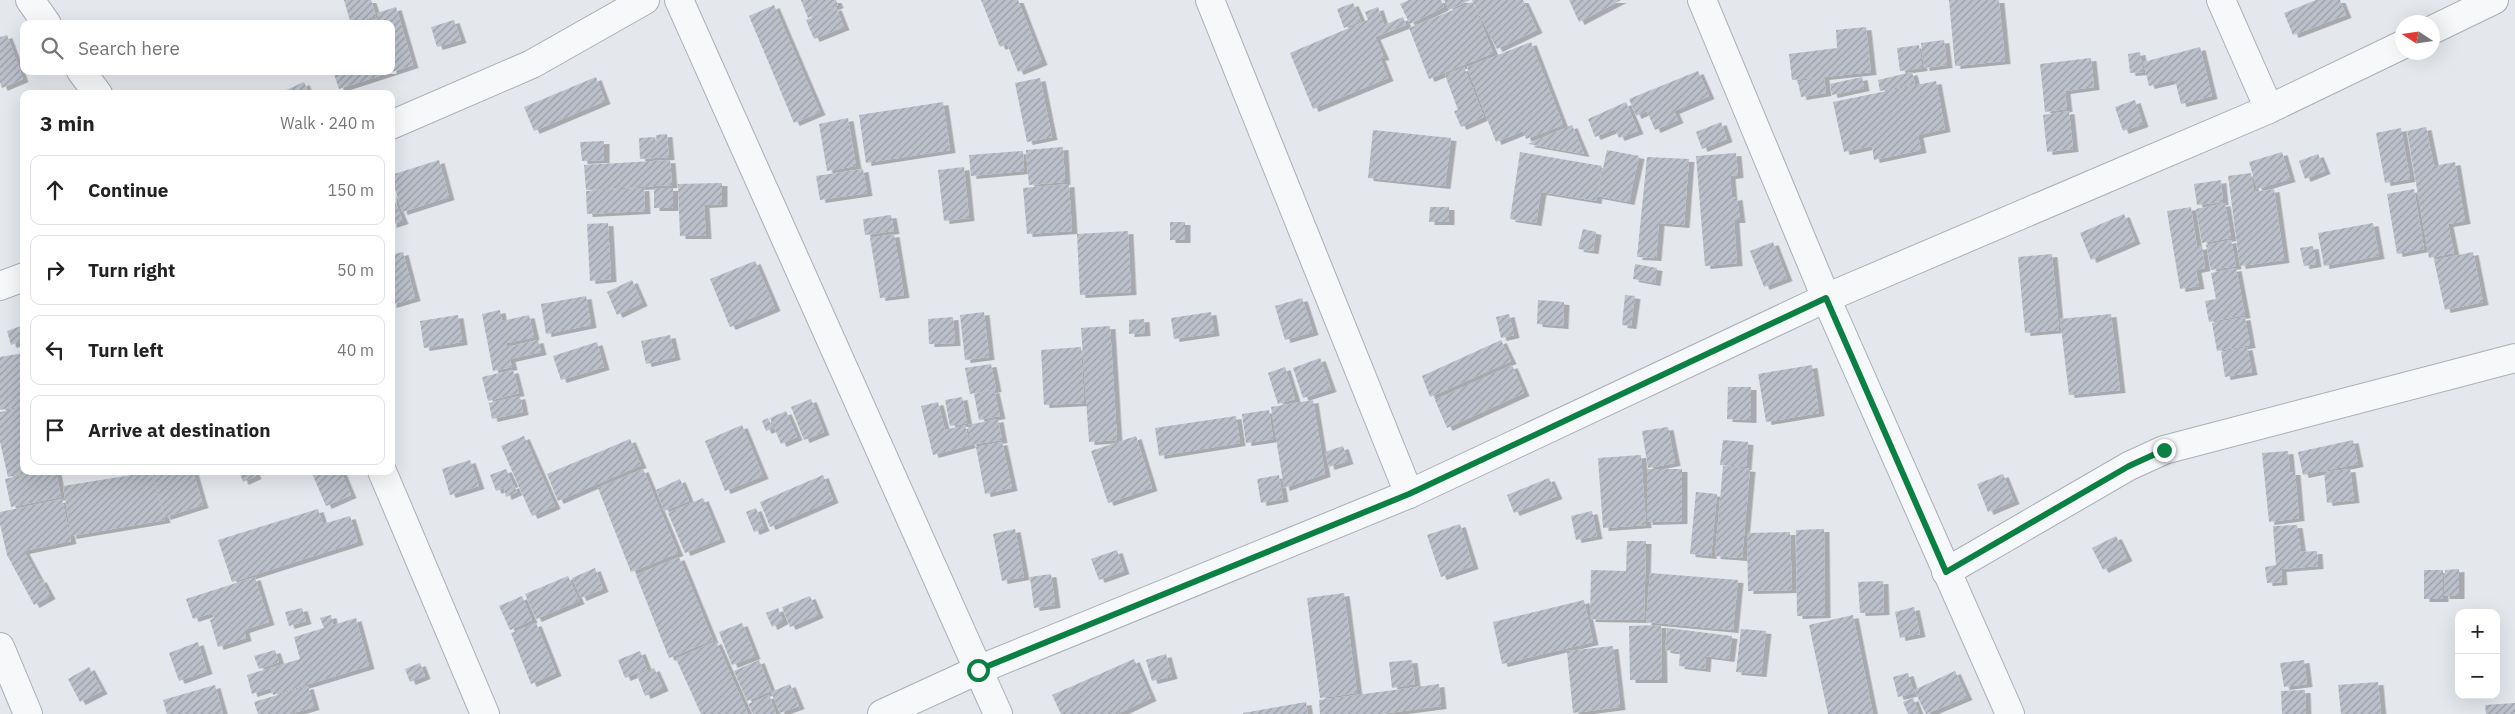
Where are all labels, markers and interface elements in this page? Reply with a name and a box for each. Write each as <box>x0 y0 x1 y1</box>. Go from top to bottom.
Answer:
north arrow <box>2395 15 2440 60</box>
search box <box>20 20 395 75</box>
icon: search <box>38 34 66 62</box>
text: Search here <box>78 36 180 60</box>
text: 3 min <box>40 109 95 137</box>
text: Walk · 240 m <box>280 113 375 133</box>
icon: ahead <box>41 176 69 204</box>
text: Continue <box>88 178 168 202</box>
text: 150 m <box>327 180 374 200</box>
icon: right <box>41 256 69 284</box>
text: Turn right <box>88 258 175 282</box>
text: 50 m <box>337 260 374 280</box>
icon: left <box>41 336 69 364</box>
text: Turn left <box>88 338 164 362</box>
text: 40 m <box>337 340 374 360</box>
icon: arrive <box>41 416 69 444</box>
text: Arrive at destination <box>88 418 271 442</box>
route end <box>2153 439 2176 462</box>
map controls <box>2455 609 2500 699</box>
button: + <box>2455 609 2500 654</box>
button: − <box>2455 654 2500 699</box>
route start <box>967 659 990 682</box>

